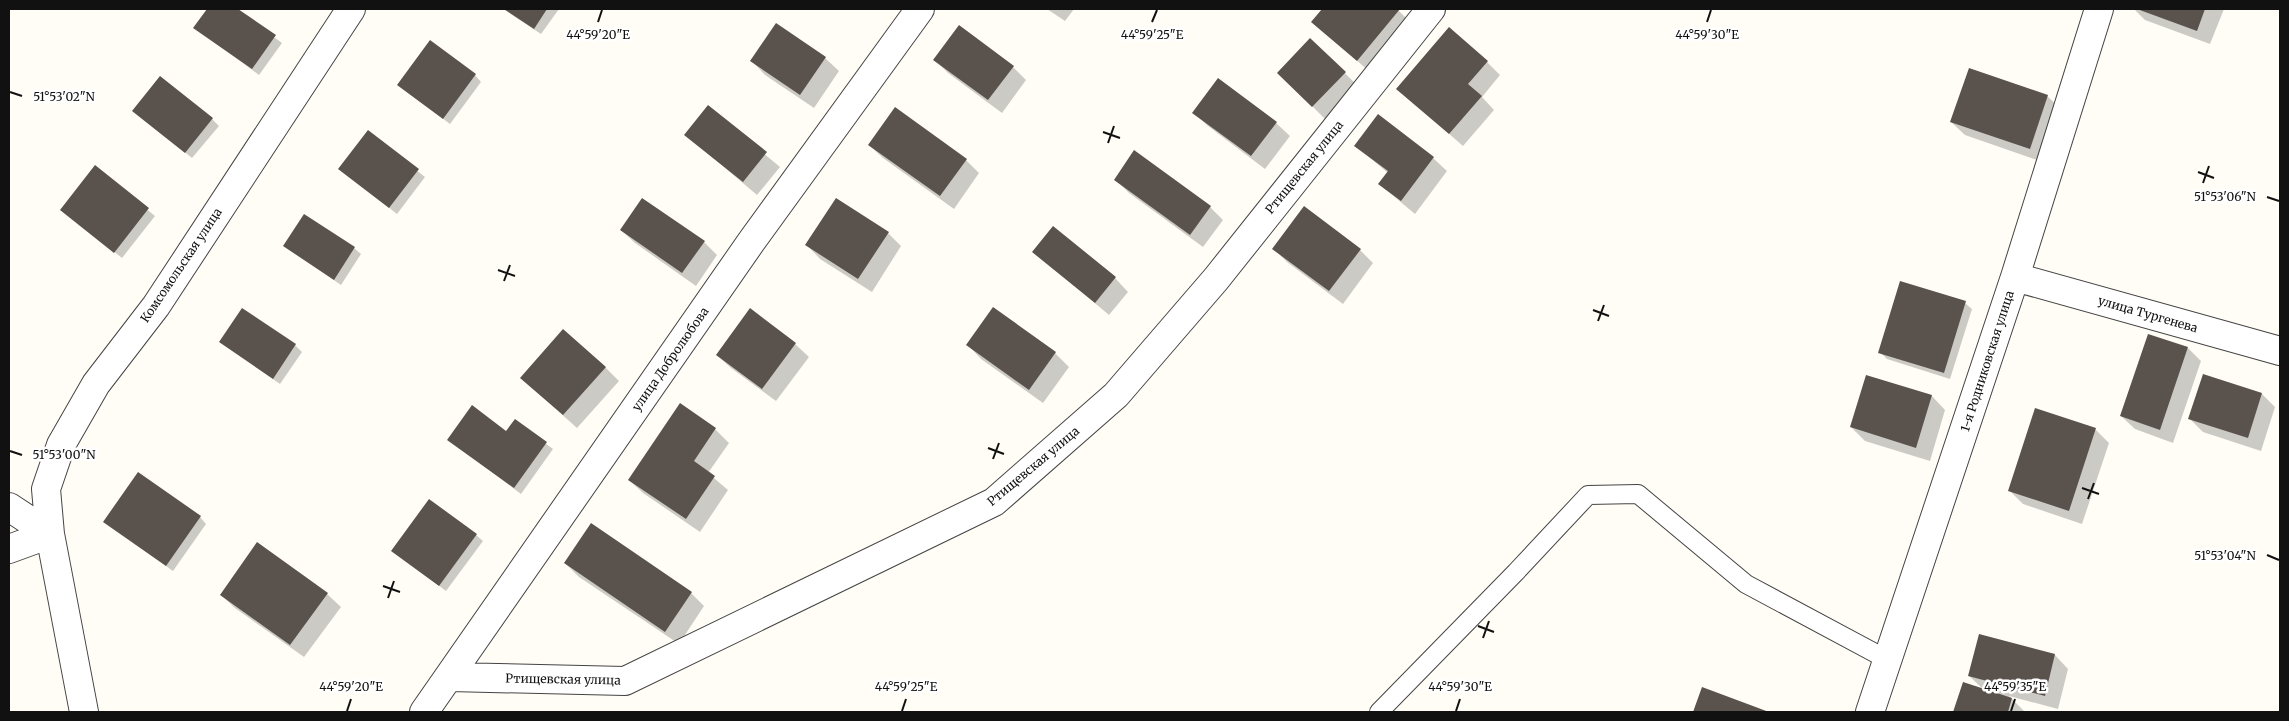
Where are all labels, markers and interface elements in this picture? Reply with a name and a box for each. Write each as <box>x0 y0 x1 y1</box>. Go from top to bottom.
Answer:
text: 44°59'20"E <box>566 27 630 42</box>
text: 44°59'25"E <box>1121 27 1184 42</box>
text: 44°59'30"E <box>1675 27 1739 42</box>
text: 51°53'02"N <box>33 89 96 104</box>
street label: Ртищевская улица <box>1262 117 1346 217</box>
text: 51°53'06"N <box>2194 189 2257 204</box>
street label: Комсомольская улица <box>137 204 225 325</box>
street label: 1-я Родниковская улица <box>1957 288 2017 433</box>
street label: улица Тургенева <box>2096 293 2200 336</box>
street label: улица Добролюбова <box>628 304 712 414</box>
street label: Ртищевская улица <box>984 423 1082 509</box>
text: 51°53'00"N <box>32 447 96 462</box>
text: 51°53'04"N <box>2194 548 2256 563</box>
street label: Ртищевская улица <box>505 670 621 688</box>
text: 44°59'20"E <box>319 679 383 694</box>
text: 44°59'25"E <box>875 679 938 694</box>
text: 44°59'30"E <box>1428 679 1492 694</box>
text: 44°59'35"E <box>1984 679 2046 694</box>

